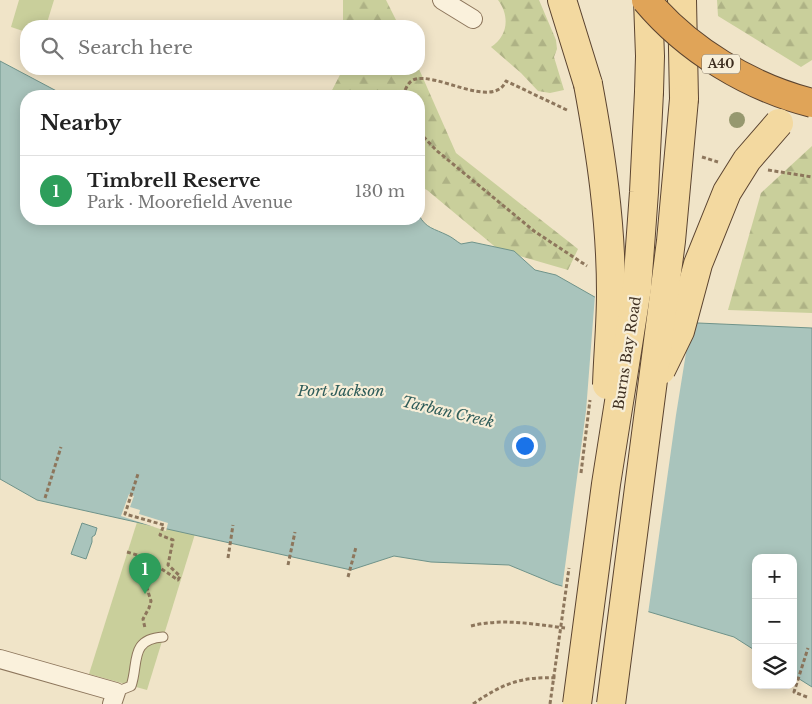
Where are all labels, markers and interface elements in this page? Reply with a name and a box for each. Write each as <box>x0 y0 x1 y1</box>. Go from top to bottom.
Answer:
search box <box>20 20 425 75</box>
icon: search <box>38 34 66 62</box>
text: Search here <box>78 36 193 59</box>
road number: A40 <box>702 54 740 74</box>
text: Nearby <box>40 110 121 136</box>
text: Timbrell Reserve <box>87 169 261 192</box>
text: 1 <box>53 181 59 201</box>
text: 130 m <box>355 181 405 201</box>
text: Park · Moorefield Avenue <box>87 192 293 212</box>
street label: Burns Bay Road <box>609 294 645 411</box>
water label: Port Jackson <box>297 381 384 400</box>
water label: Tarban Creek <box>400 392 496 431</box>
your location <box>512 433 538 459</box>
pin: 1 <box>129 553 161 594</box>
map controls <box>752 554 797 689</box>
button: + <box>752 554 797 599</box>
button: − <box>752 599 797 644</box>
button: layers <box>752 644 797 689</box>

